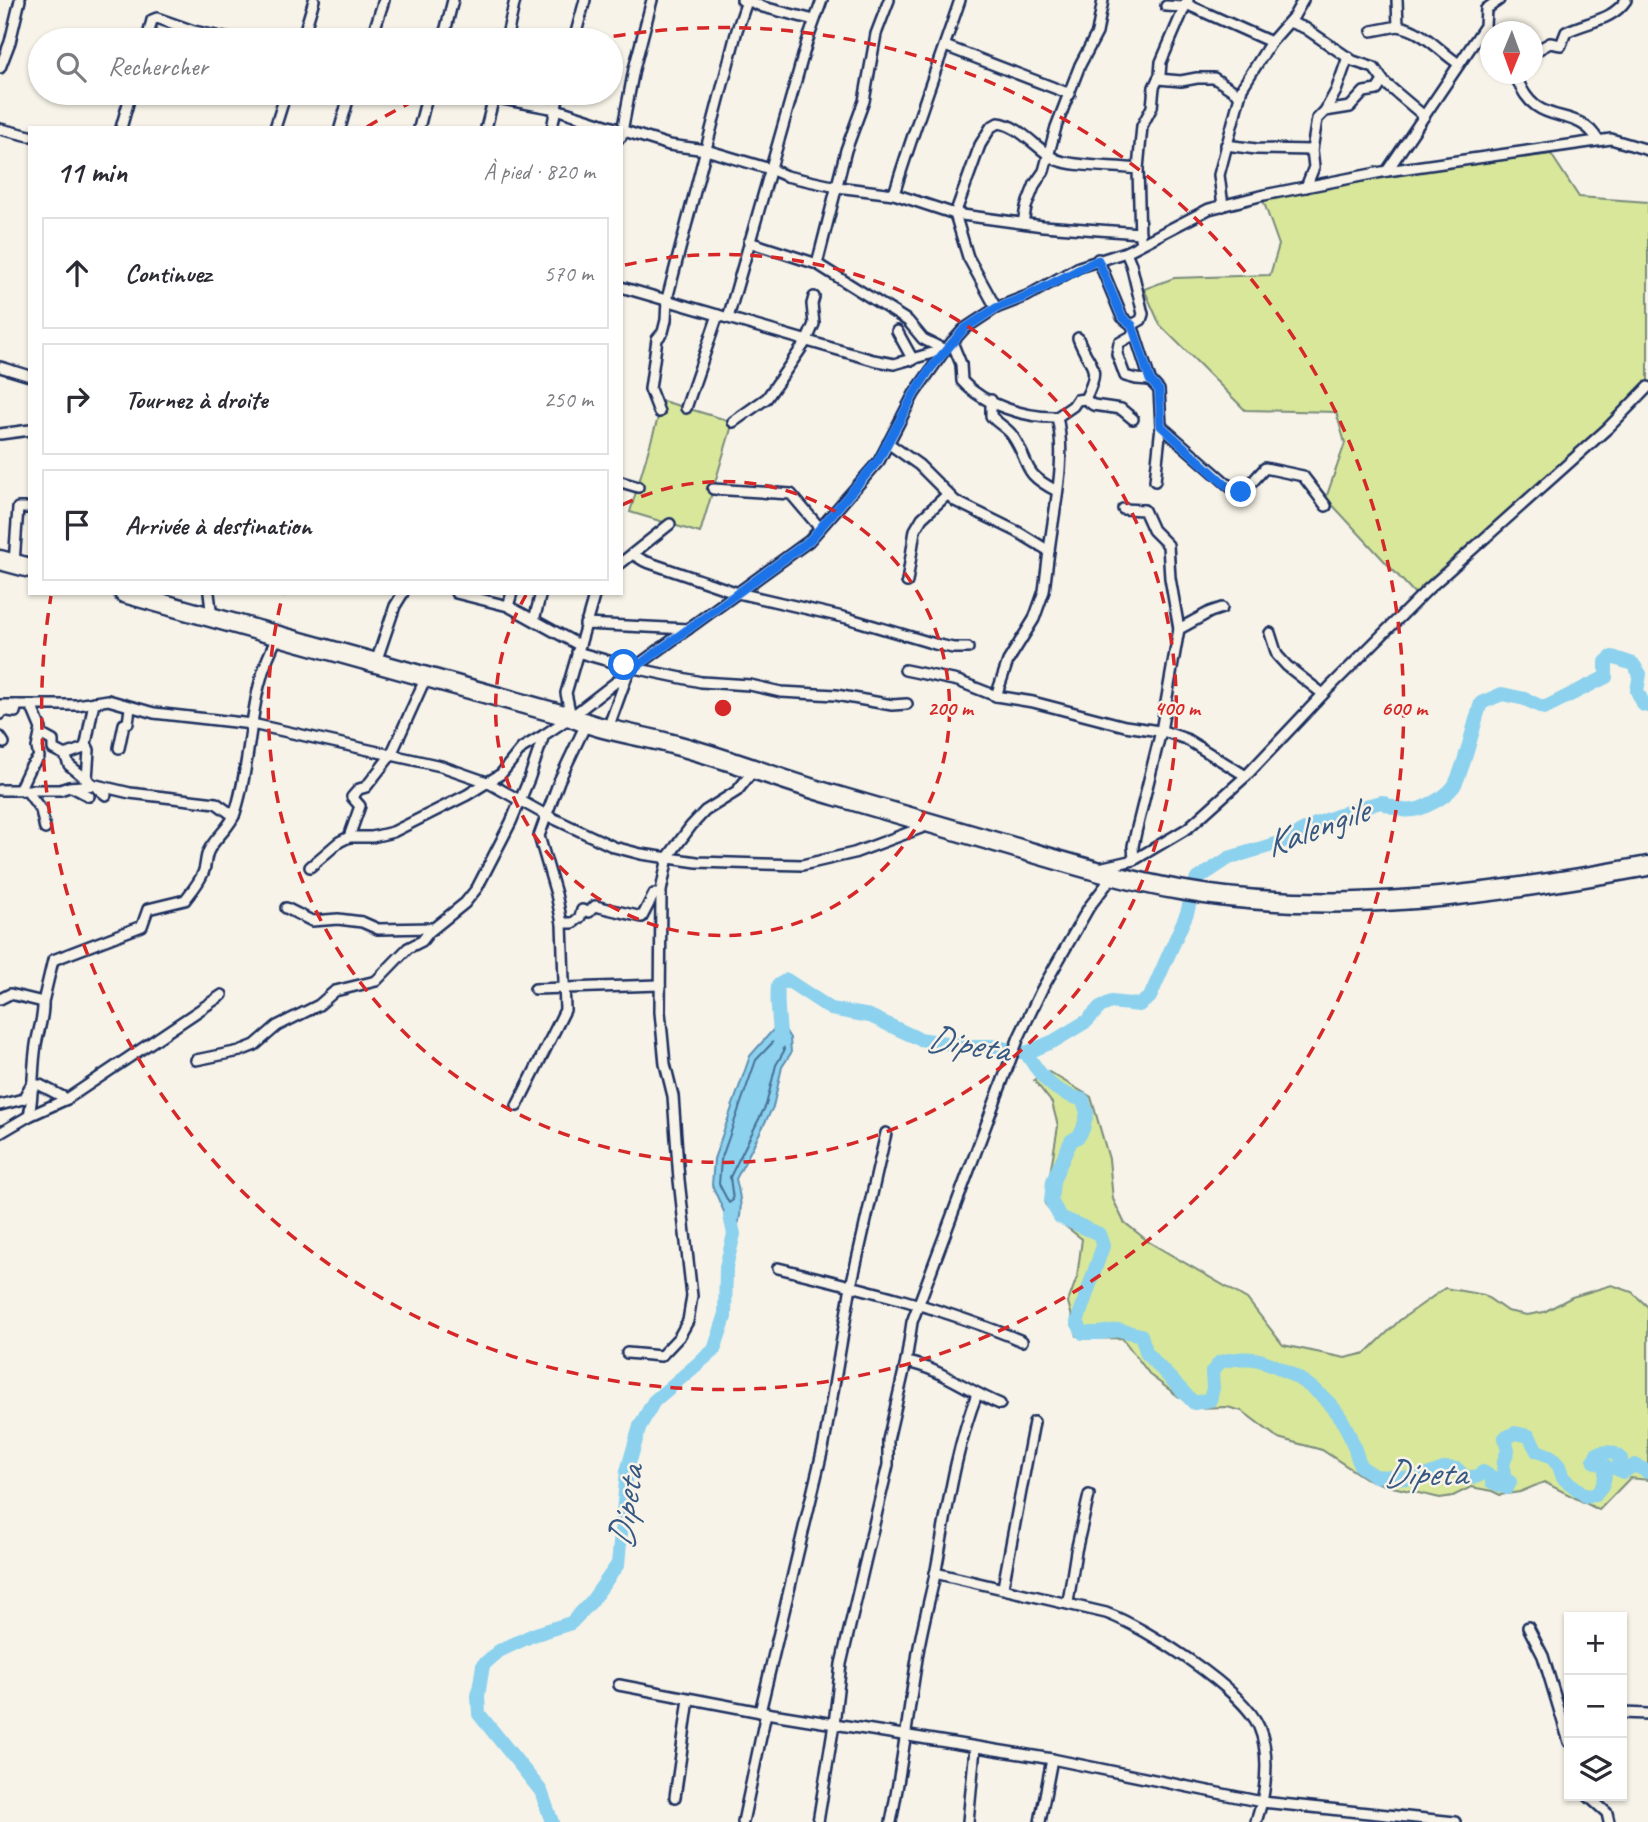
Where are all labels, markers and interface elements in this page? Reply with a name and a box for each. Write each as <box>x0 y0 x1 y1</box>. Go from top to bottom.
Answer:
north arrow <box>1480 21 1543 84</box>
search box <box>28 28 623 105</box>
icon: search <box>52 48 90 86</box>
text: Rechercher <box>108 50 208 83</box>
text: 11 min <box>56 153 127 191</box>
text: À pied · 820 m <box>483 157 595 186</box>
icon: ahead <box>58 254 96 292</box>
text: Continuez <box>125 257 211 290</box>
text: 570 m <box>544 259 593 288</box>
icon: right <box>58 380 96 418</box>
text: Tournez à droite <box>125 383 267 416</box>
text: 250 m <box>544 385 593 414</box>
route end <box>1225 476 1256 507</box>
icon: arrive <box>58 506 96 544</box>
text: Arrivée à destination <box>125 509 311 542</box>
route start <box>608 649 639 680</box>
text: 200 m <box>927 695 975 721</box>
text: 400 m <box>1154 695 1202 721</box>
text: 600 m <box>1381 695 1429 721</box>
centre of rings <box>711 696 735 720</box>
water label: Kalengile <box>1258 785 1380 867</box>
water label: Dipeta <box>924 1013 1016 1073</box>
water label: Dipeta <box>1384 1449 1470 1496</box>
water label: Dipeta <box>596 1459 655 1551</box>
map controls <box>1564 1612 1627 1801</box>
button: + <box>1564 1612 1627 1675</box>
button: − <box>1564 1675 1627 1738</box>
button: layers <box>1564 1738 1627 1801</box>

